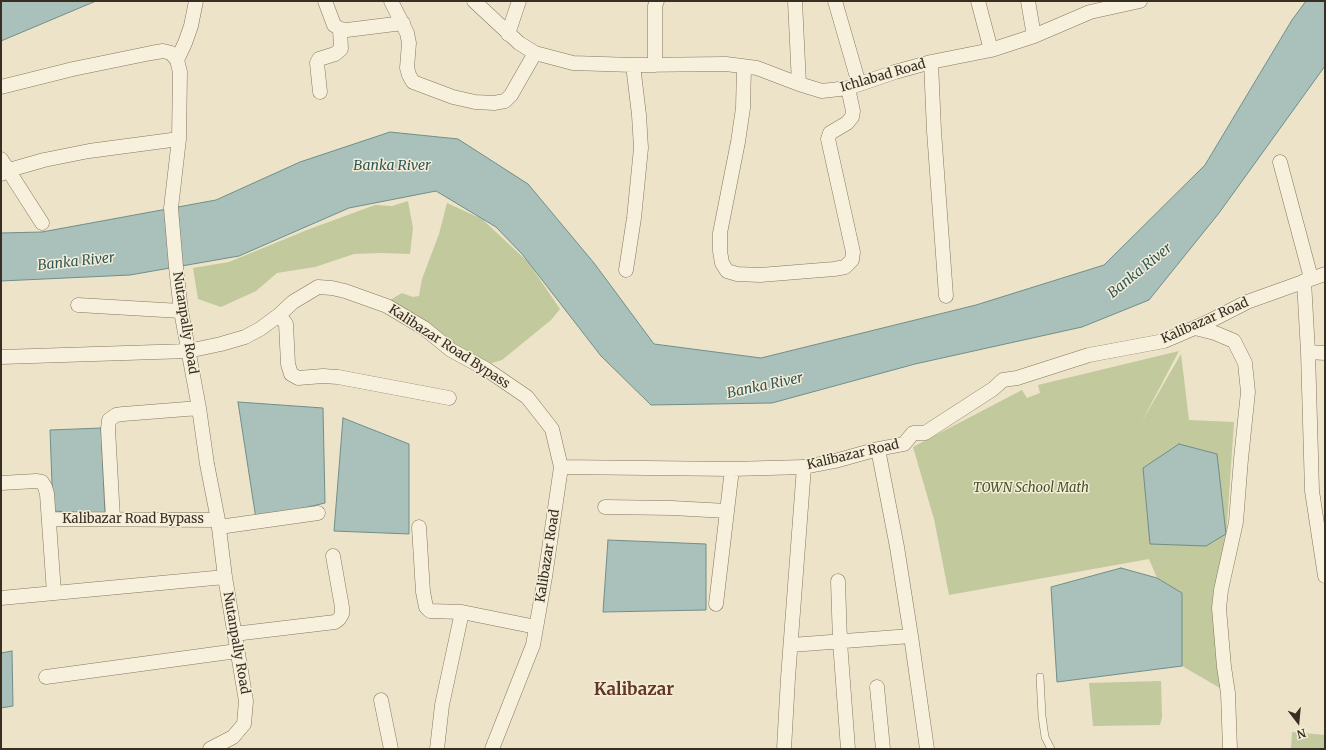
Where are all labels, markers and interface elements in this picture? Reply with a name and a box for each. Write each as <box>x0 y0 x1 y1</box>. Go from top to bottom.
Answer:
street label: Ichlabad Road <box>839 56 927 96</box>
water label: Banka River <box>353 158 431 174</box>
water label: Banka River <box>1105 240 1175 302</box>
water label: Banka River <box>37 250 115 274</box>
street label: Nutanpally Road <box>169 271 201 375</box>
street label: Kalibazar Road <box>1159 295 1251 347</box>
street label: Kalibazar Road Bypass <box>385 302 513 392</box>
water label: Banka River <box>725 370 805 402</box>
street label: Kalibazar Road <box>805 437 901 473</box>
park label: TOWN School Math <box>973 480 1089 496</box>
street label: Kalibazar Road <box>533 508 563 604</box>
street label: Kalibazar Road Bypass <box>62 511 204 527</box>
street label: Nutanpally Road <box>219 591 253 695</box>
district label: Kalibazar <box>594 680 674 700</box>
north arrow <box>1278 702 1318 742</box>
text: N <box>1295 726 1307 741</box>

